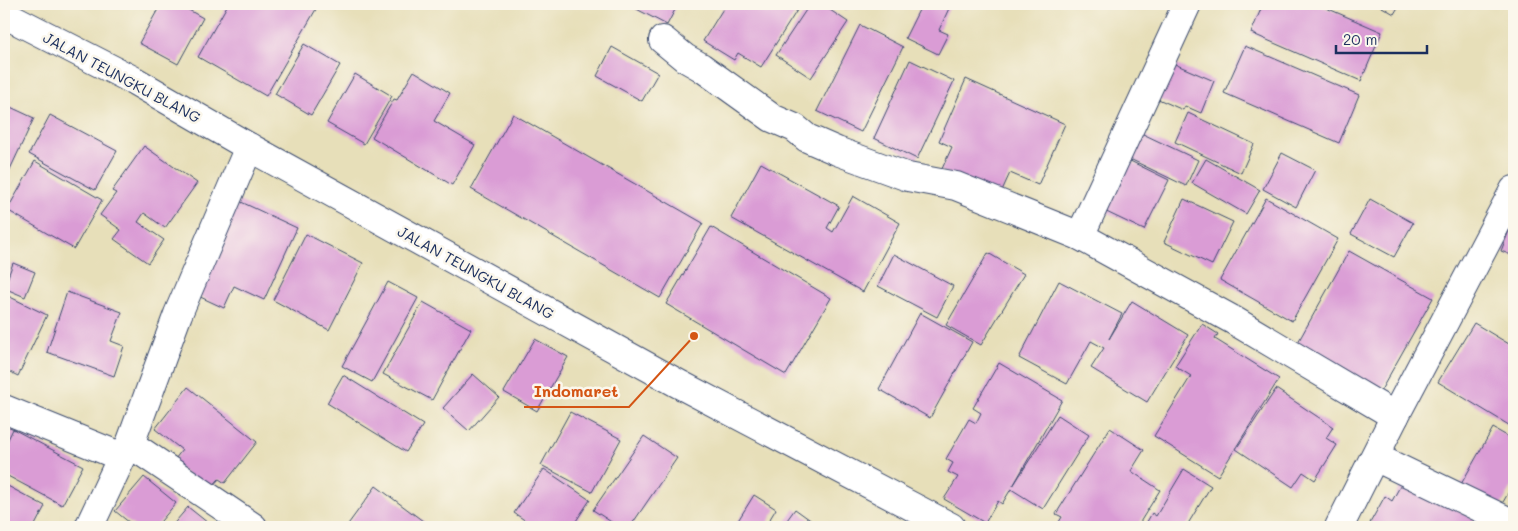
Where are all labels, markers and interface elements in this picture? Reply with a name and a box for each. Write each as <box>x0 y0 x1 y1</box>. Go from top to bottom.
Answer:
scale bar <box>1336 22 1427 54</box>
street label: JALAN TEUNGKU BLANG <box>40 27 204 127</box>
text: 20 m <box>1343 29 1377 49</box>
street label: JALAN TEUNGKU BLANG <box>394 221 558 323</box>
callout: Indomaret <box>524 376 629 407</box>
text: Indomaret <box>534 380 618 401</box>

